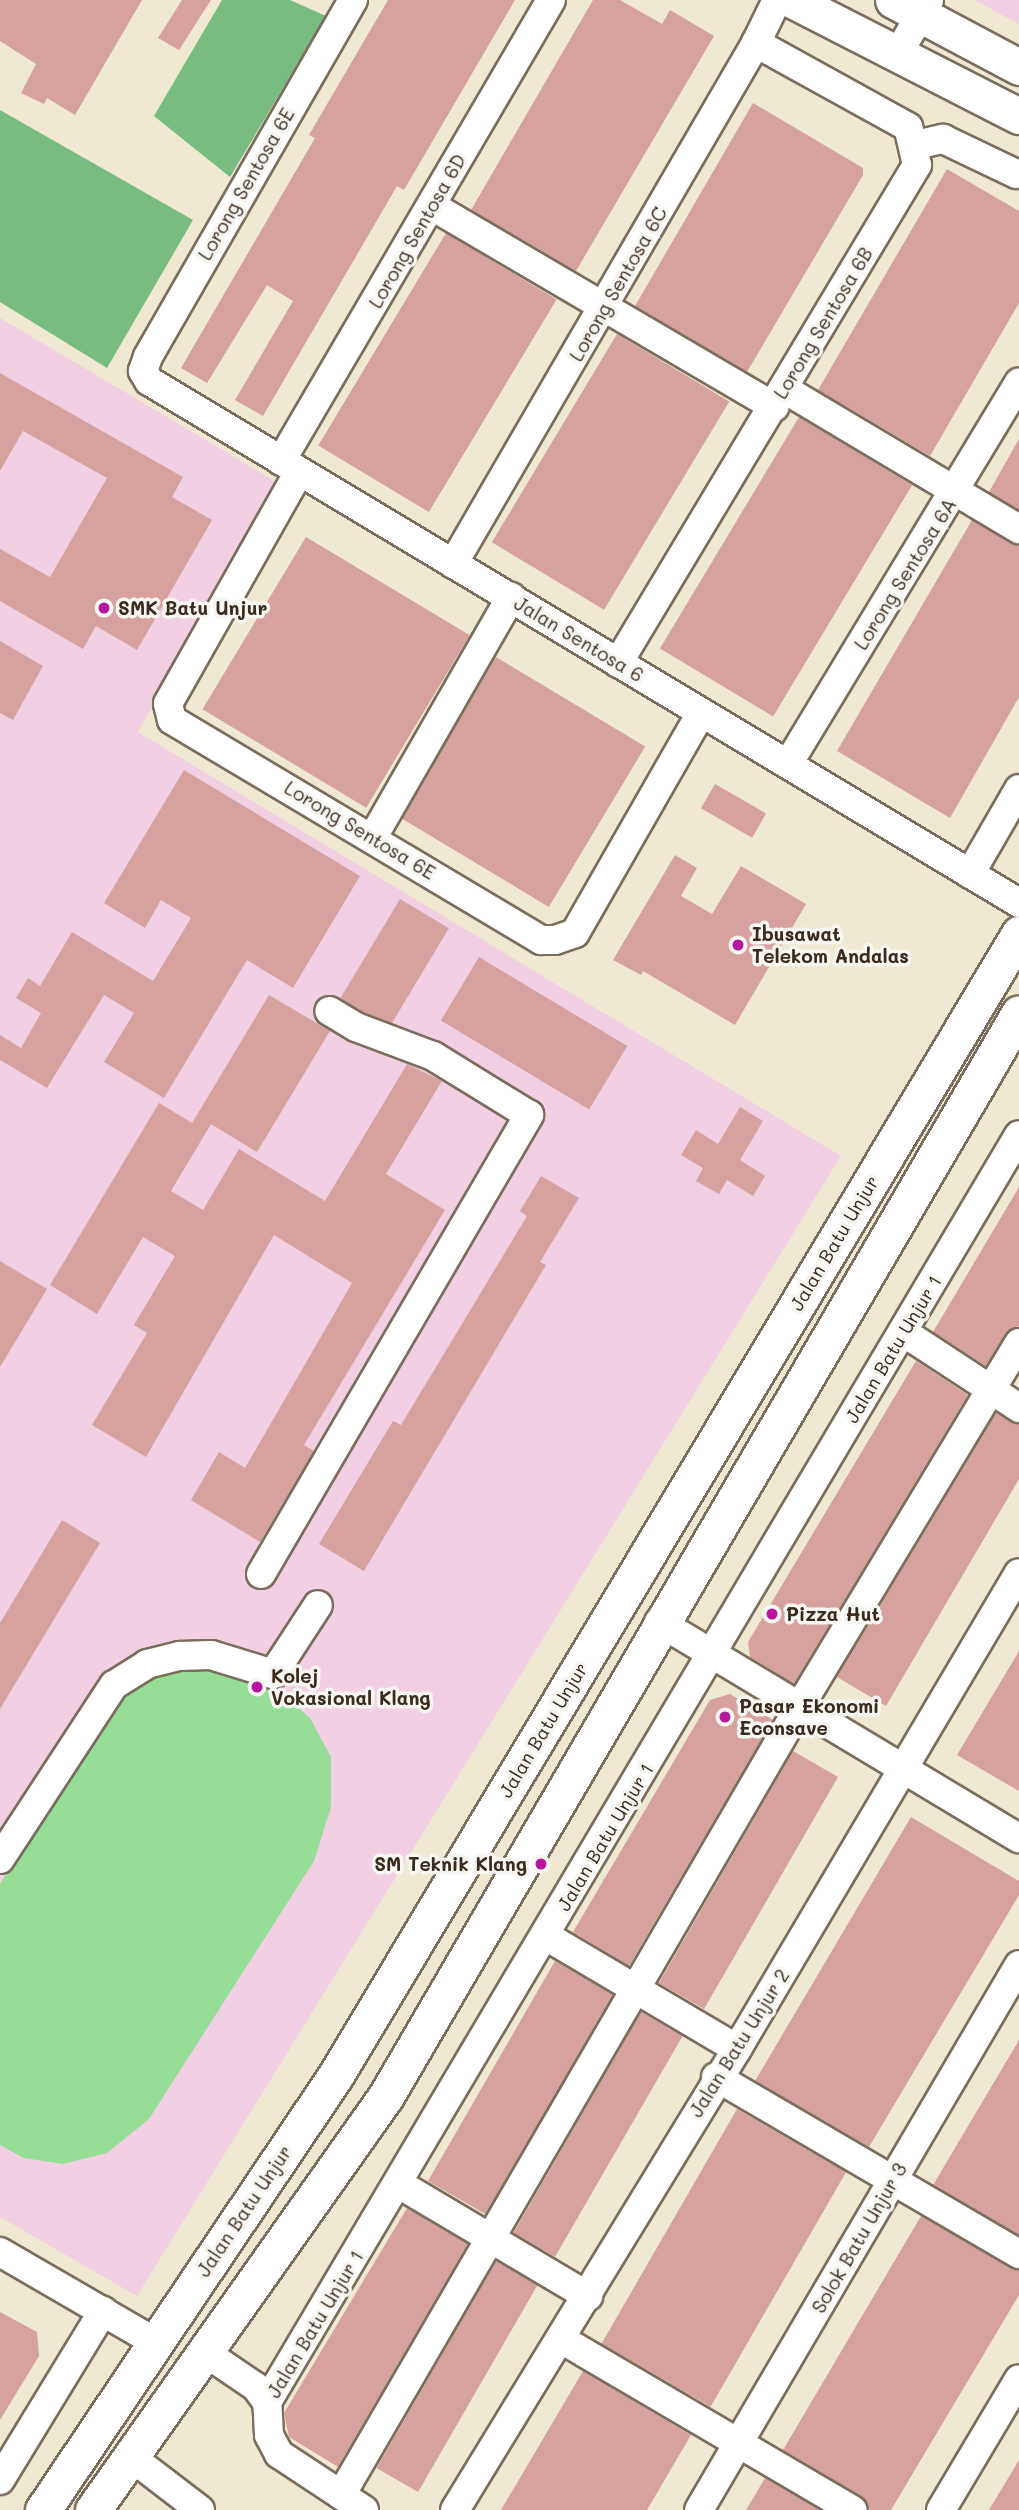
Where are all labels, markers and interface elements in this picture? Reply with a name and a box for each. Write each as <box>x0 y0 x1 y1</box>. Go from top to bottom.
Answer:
street label: Lorong Sentosa 6E <box>193 104 299 264</box>
street label: Lorong Sentosa 6D <box>364 150 470 312</box>
street label: Lorong Sentosa 6C <box>565 203 671 365</box>
street label: Lorong Sentosa 6B <box>769 243 877 403</box>
street label: Lorong Sentosa 6A <box>849 494 961 654</box>
street label: Jalan Sentosa 6 <box>510 591 648 687</box>
place label: SMK Batu Unjur <box>118 597 267 619</box>
marker: SMK Batu Unjur <box>96 600 112 616</box>
street label: Lorong Sentosa 6E <box>280 776 440 884</box>
place label: Ibusawat Telekom Andalas <box>752 923 909 967</box>
marker: Ibusawat Telekom Andalas <box>730 937 746 953</box>
street label: Jalan Batu Unjur <box>785 1171 883 1315</box>
street label: Jalan Batu Unjur 1 <box>840 1271 946 1427</box>
place label: Pizza Hut <box>786 1603 880 1625</box>
marker: Pizza Hut <box>764 1606 780 1622</box>
street label: Jalan Batu Unjur <box>494 1658 592 1802</box>
place label: Kolej Vokasional Klang <box>271 1665 431 1709</box>
marker: Kolej Vokasional Klang <box>249 1679 265 1695</box>
place label: Pasar Ekonomi Econsave <box>739 1695 880 1739</box>
marker: Pasar Ekonomi Econsave <box>717 1709 733 1725</box>
street label: Jalan Batu Unjur 1 <box>552 1759 658 1915</box>
place label: SM Teknik Klang <box>374 1853 527 1875</box>
marker: SM Teknik Klang <box>533 1856 549 1872</box>
street label: Jalan Batu Unjur 2 <box>684 1965 794 2121</box>
street label: Jalan Batu Unjur <box>192 2141 296 2281</box>
street label: Solok Batu Unjur 3 <box>807 2159 911 2317</box>
street label: Jalan Batu Unjur 1 <box>262 2246 368 2402</box>

